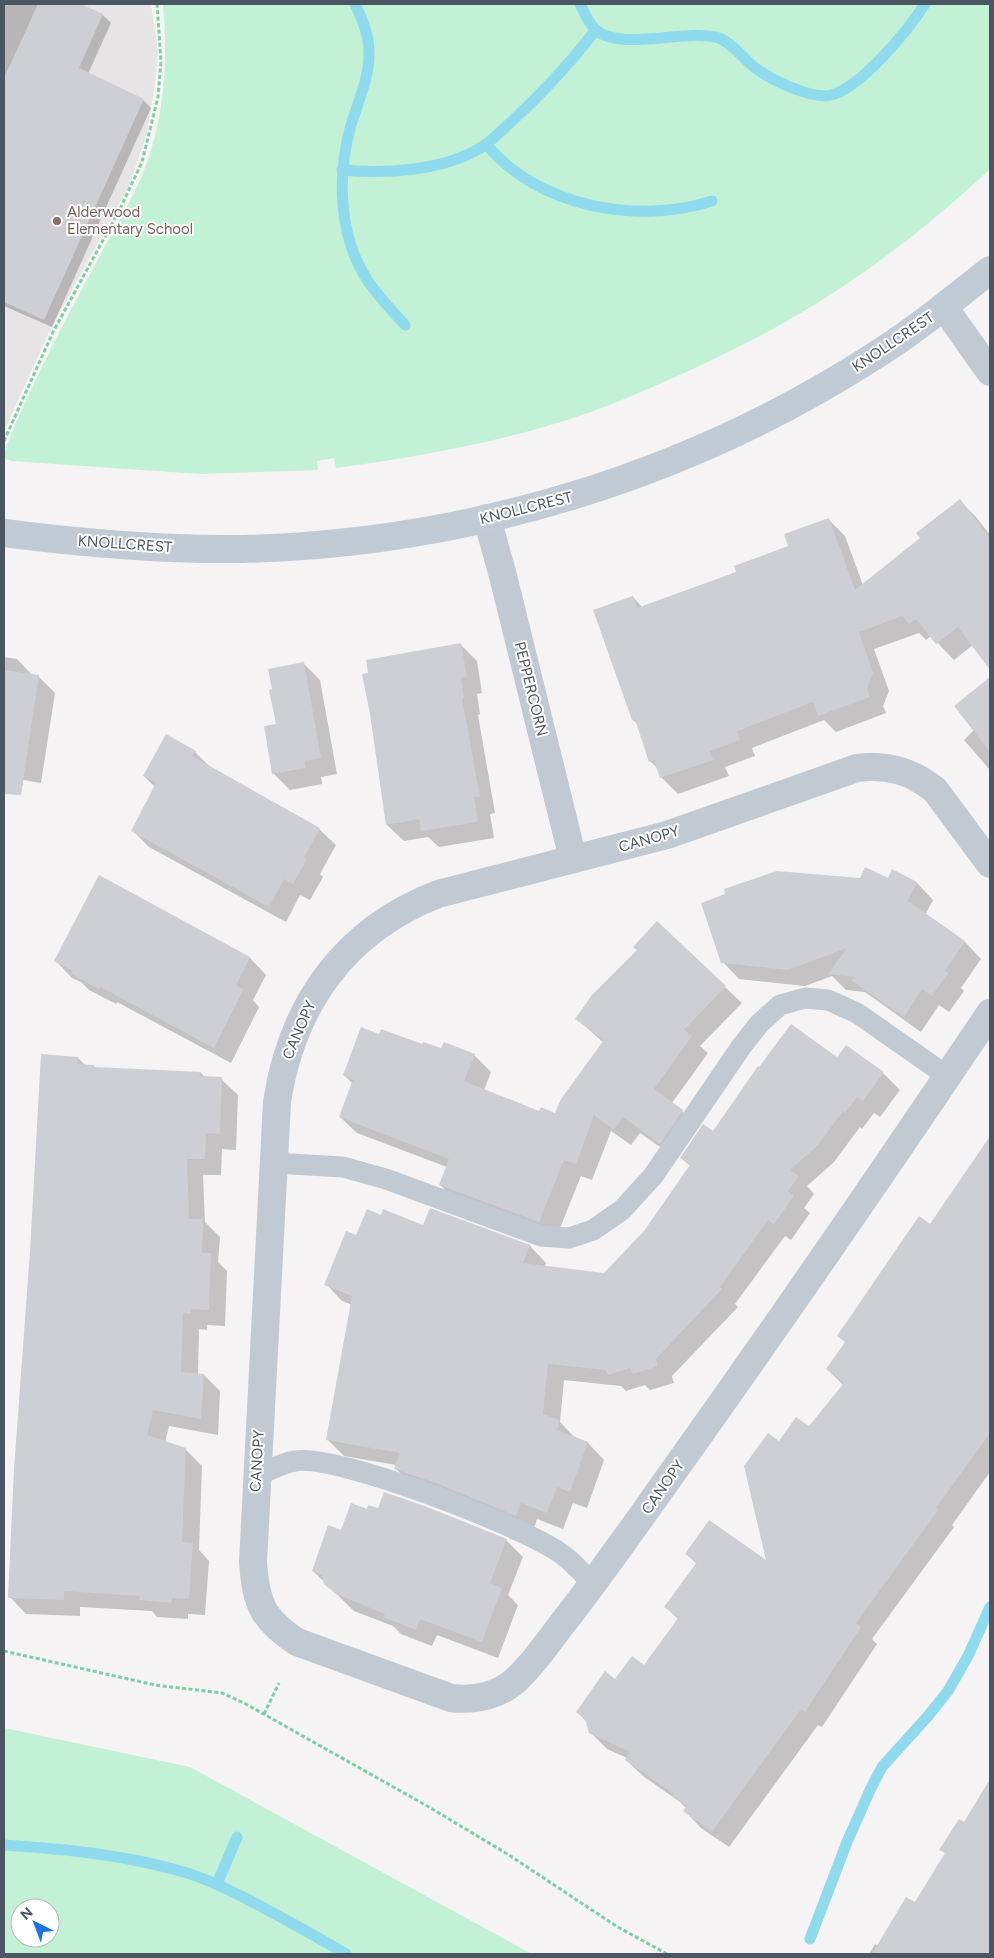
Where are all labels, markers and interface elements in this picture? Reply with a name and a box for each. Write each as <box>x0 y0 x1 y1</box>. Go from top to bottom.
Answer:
place label: Alderwood Elementary School <box>67 203 193 238</box>
marker: Alderwood Elementary School <box>51 215 63 227</box>
street label: KNOLLCREST <box>849 308 938 376</box>
street label: KNOLLCREST <box>478 488 575 528</box>
street label: KNOLLCREST <box>77 532 174 556</box>
street label: PEPPERCORN <box>511 640 551 738</box>
street label: CANOPY <box>617 822 681 856</box>
street label: CANOPY <box>279 998 319 1062</box>
street label: CANOPY <box>246 1430 268 1492</box>
street label: CANOPY <box>638 1456 688 1518</box>
north arrow <box>10 1898 60 1948</box>
text: N <box>17 1904 36 1924</box>

